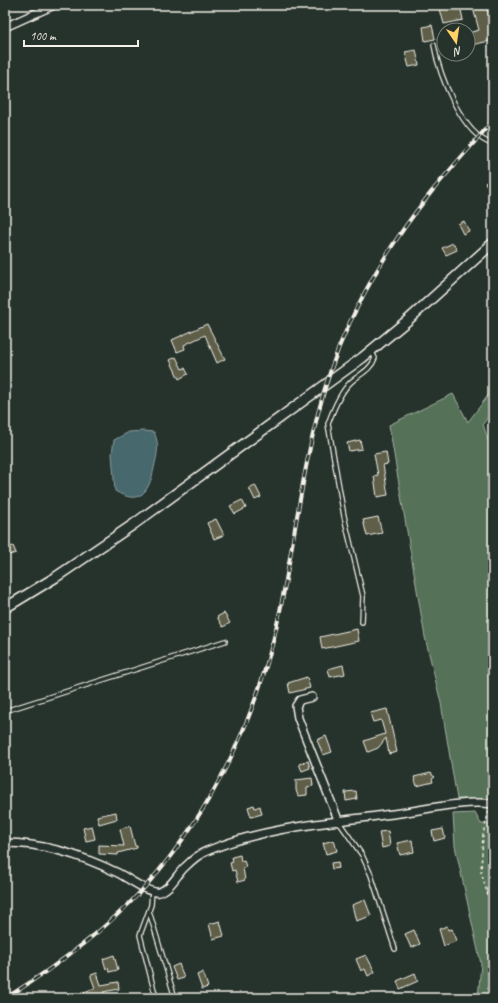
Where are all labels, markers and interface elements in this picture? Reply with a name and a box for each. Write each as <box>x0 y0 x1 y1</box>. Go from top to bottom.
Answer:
scale bar <box>24 22 138 48</box>
north arrow <box>436 22 476 62</box>
text: 100 m <box>30 28 57 44</box>
text: N <box>451 44 463 60</box>

